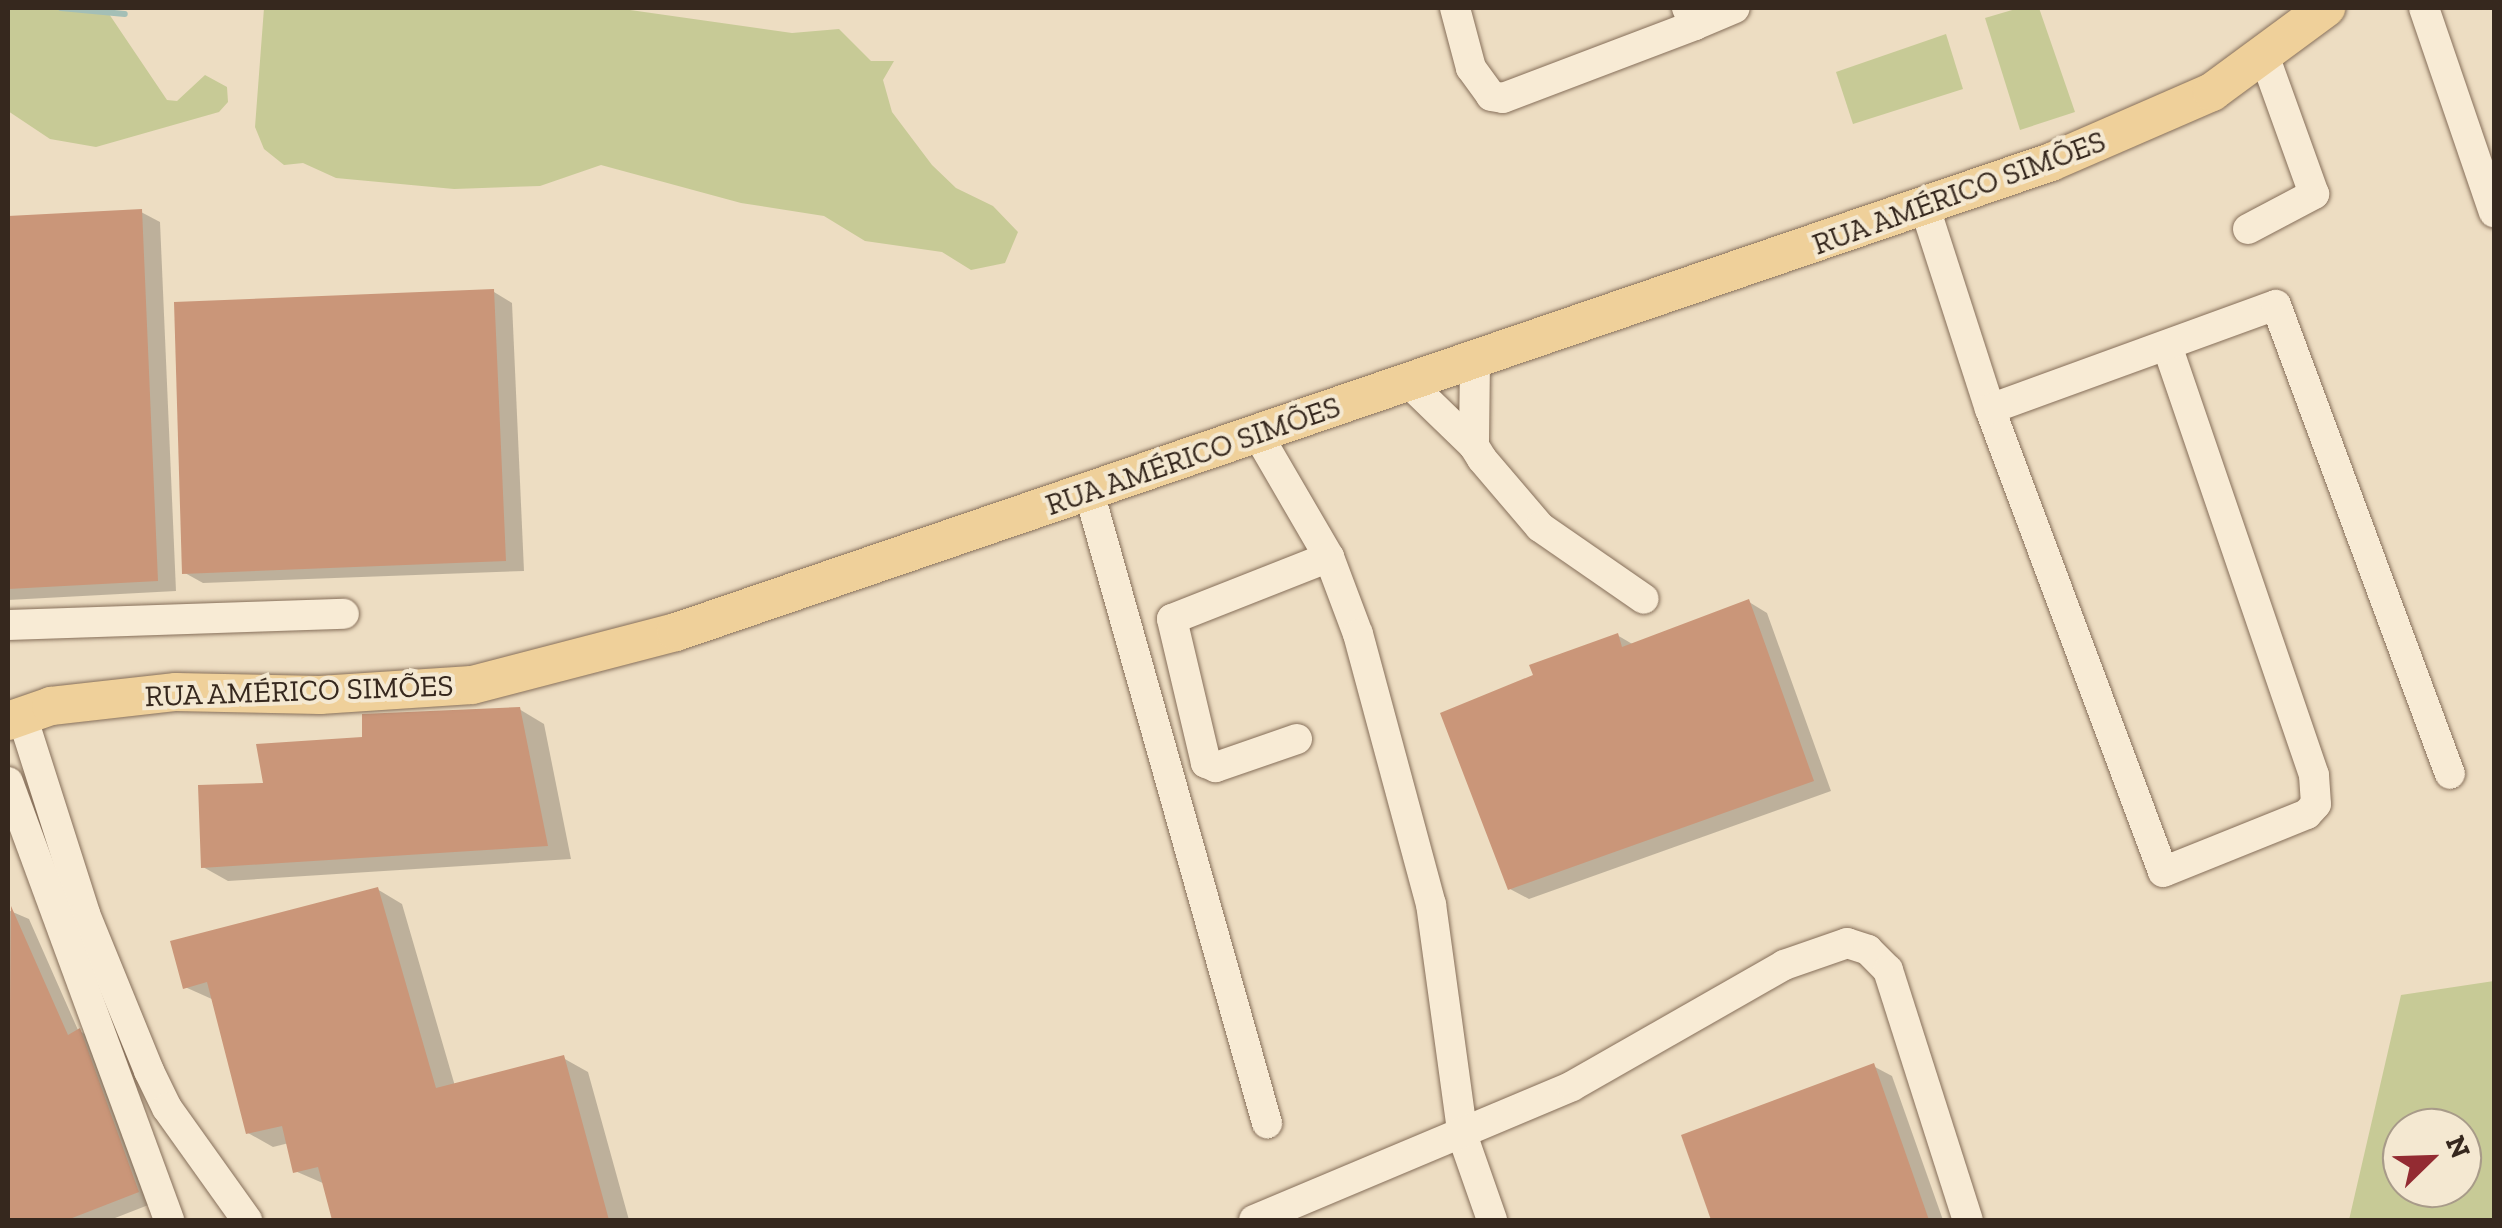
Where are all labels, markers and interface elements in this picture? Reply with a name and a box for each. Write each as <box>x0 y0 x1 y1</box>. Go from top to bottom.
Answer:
street label: RUA AMÉRICO SIMÕES <box>1807 123 2111 263</box>
street label: RUA AMÉRICO SIMÕES <box>1040 388 1346 524</box>
street label: RUA AMÉRICO SIMÕES <box>143 668 455 714</box>
north arrow <box>2382 1108 2482 1208</box>
text: N <box>2439 1131 2478 1163</box>

